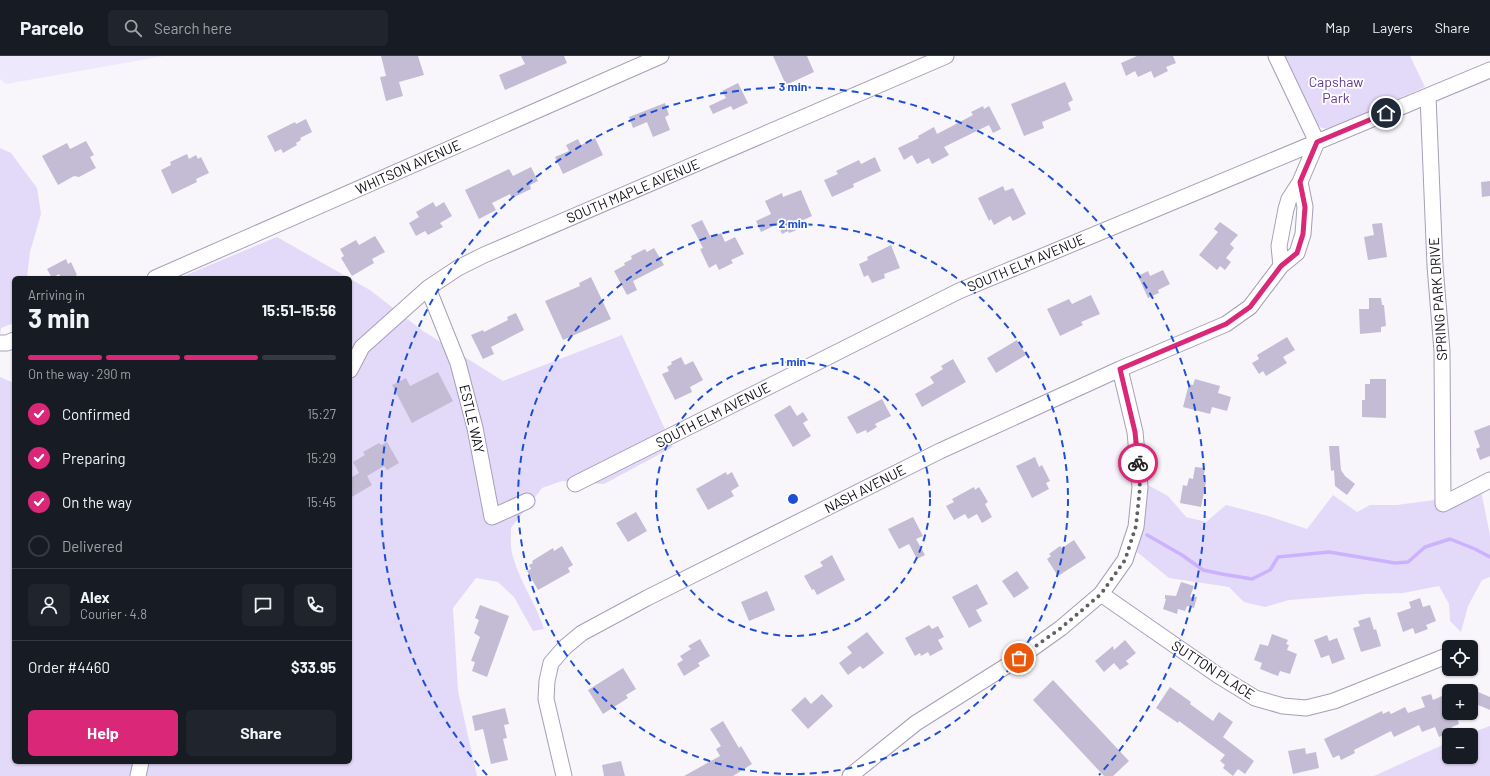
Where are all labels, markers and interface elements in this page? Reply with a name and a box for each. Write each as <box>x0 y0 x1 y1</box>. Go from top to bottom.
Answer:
search box <box>108 10 388 46</box>
text: Parcelo <box>20 16 84 39</box>
icon: search <box>122 17 144 39</box>
text: Search here <box>154 19 232 37</box>
text: Map <box>1325 19 1350 36</box>
text: Layers <box>1372 19 1413 36</box>
text: Share <box>1435 19 1470 36</box>
park label: Capshaw Park <box>1309 73 1363 106</box>
text: 3 min <box>779 79 807 93</box>
pin <box>1369 96 1403 130</box>
icon: home <box>1375 102 1397 124</box>
street label: WHITSON AVENUE <box>352 136 463 197</box>
street label: SOUTH MAPLE AVENUE <box>564 155 702 226</box>
text: 2 min <box>779 216 807 230</box>
street label: SOUTH ELM AVENUE <box>964 230 1087 295</box>
street label: SPRING PARK DRIVE <box>1425 237 1450 361</box>
text: Arriving in <box>28 287 85 303</box>
text: 15:51–15:56 <box>262 301 336 319</box>
text: 3 min <box>28 302 90 333</box>
text: 1 min <box>780 354 806 368</box>
text: On the way · 290 m <box>28 366 131 382</box>
street label: SOUTH ELM AVENUE <box>653 378 773 451</box>
street label: ESTLE WAY <box>456 383 489 455</box>
icon: check <box>28 403 50 425</box>
text: Confirmed <box>62 405 130 423</box>
text: 15:27 <box>307 406 336 422</box>
courier <box>1118 443 1158 483</box>
icon: check <box>28 447 50 469</box>
text: Preparing <box>62 449 126 467</box>
text: 15:29 <box>307 450 336 466</box>
icon: bike <box>1127 452 1149 474</box>
street label: NASH AVENUE <box>821 461 908 516</box>
icon: check <box>28 491 50 513</box>
centre of rings <box>786 492 800 506</box>
text: On the way <box>62 493 132 511</box>
text: 15:45 <box>307 494 336 510</box>
text: Delivered <box>62 537 123 555</box>
button: person <box>28 584 70 626</box>
button: chat <box>242 584 284 626</box>
button: phone <box>294 584 336 626</box>
text: Alex <box>80 588 110 606</box>
text: Courier · 4.8 <box>80 606 147 622</box>
street label: SUTTON PLACE <box>1169 636 1258 703</box>
map controls <box>1442 640 1478 764</box>
button: locate <box>1442 640 1478 676</box>
pin <box>1002 641 1036 675</box>
icon: bag <box>1008 647 1030 669</box>
text: Order #4460 <box>28 658 110 676</box>
text: $33.95 <box>291 658 336 676</box>
button: + <box>1442 684 1478 720</box>
button: Help <box>28 710 178 756</box>
button: Share <box>186 710 336 756</box>
button: − <box>1442 728 1478 764</box>

